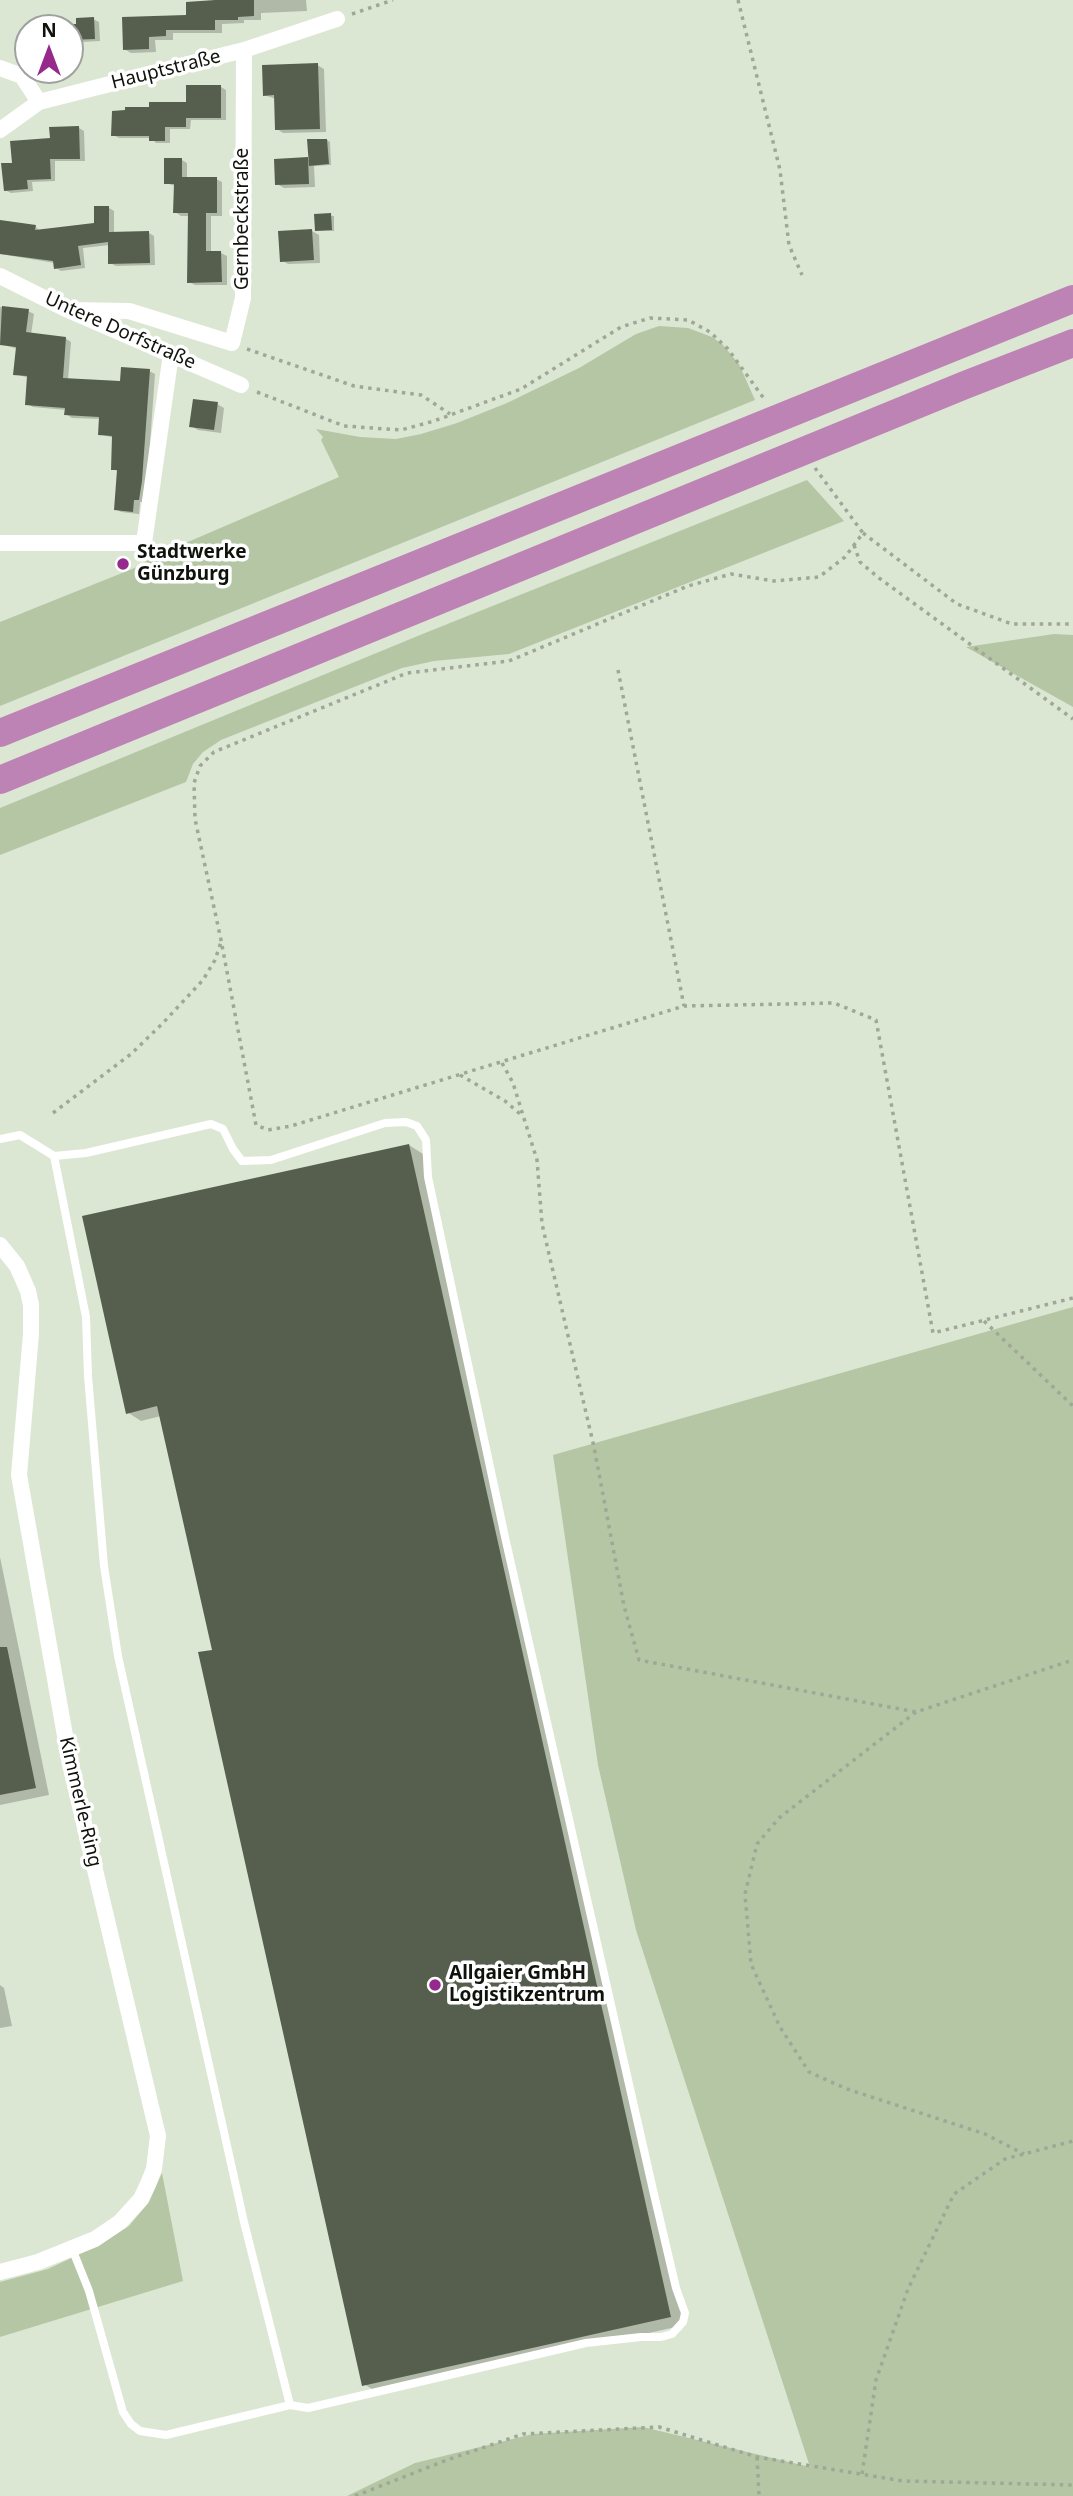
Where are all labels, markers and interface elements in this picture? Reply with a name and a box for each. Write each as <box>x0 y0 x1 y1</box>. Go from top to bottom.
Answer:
north arrow <box>14 14 84 84</box>
text: N <box>41 17 57 43</box>
street label: Hauptstraße <box>109 45 223 95</box>
street label: Gernbeckstraße <box>232 148 254 290</box>
street label: Untere Dorfstraße <box>41 287 199 375</box>
place label: Stadtwerke Günzburg <box>137 542 247 586</box>
marker: Stadtwerke Günzburg <box>115 556 131 572</box>
street label: Kimmerle-Ring <box>54 1735 106 1869</box>
place label: Allgaier GmbH Logistikzentrum <box>449 1963 605 2007</box>
marker: Allgaier GmbH Logistikzentrum <box>427 1977 443 1993</box>

